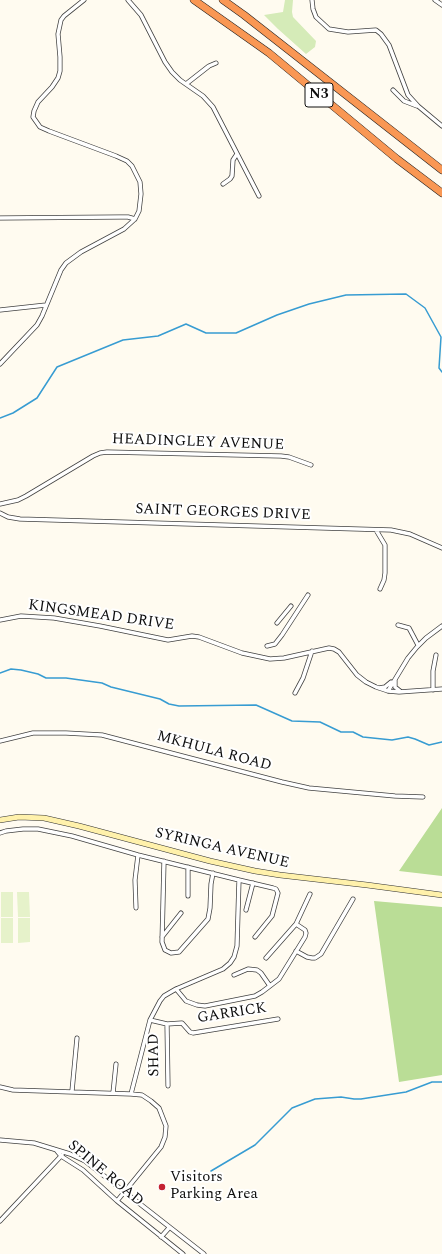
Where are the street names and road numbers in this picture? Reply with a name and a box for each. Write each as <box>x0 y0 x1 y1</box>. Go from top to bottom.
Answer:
road number: N3 <box>305 83 333 107</box>
street label: HEADINGLEY AVENUE <box>112 431 284 455</box>
street label: SAINT GEORGES DRIVE <box>135 501 311 525</box>
street label: KINGSMEAD DRIVE <box>27 597 175 635</box>
street label: MKHULA ROAD <box>155 728 273 776</box>
street label: SYRINGA AVENUE <box>153 825 291 873</box>
street label: GARRICK <box>196 1000 268 1028</box>
street label: SHAD <box>146 1033 164 1077</box>
street label: SPINE ROAD <box>64 1137 146 1211</box>

